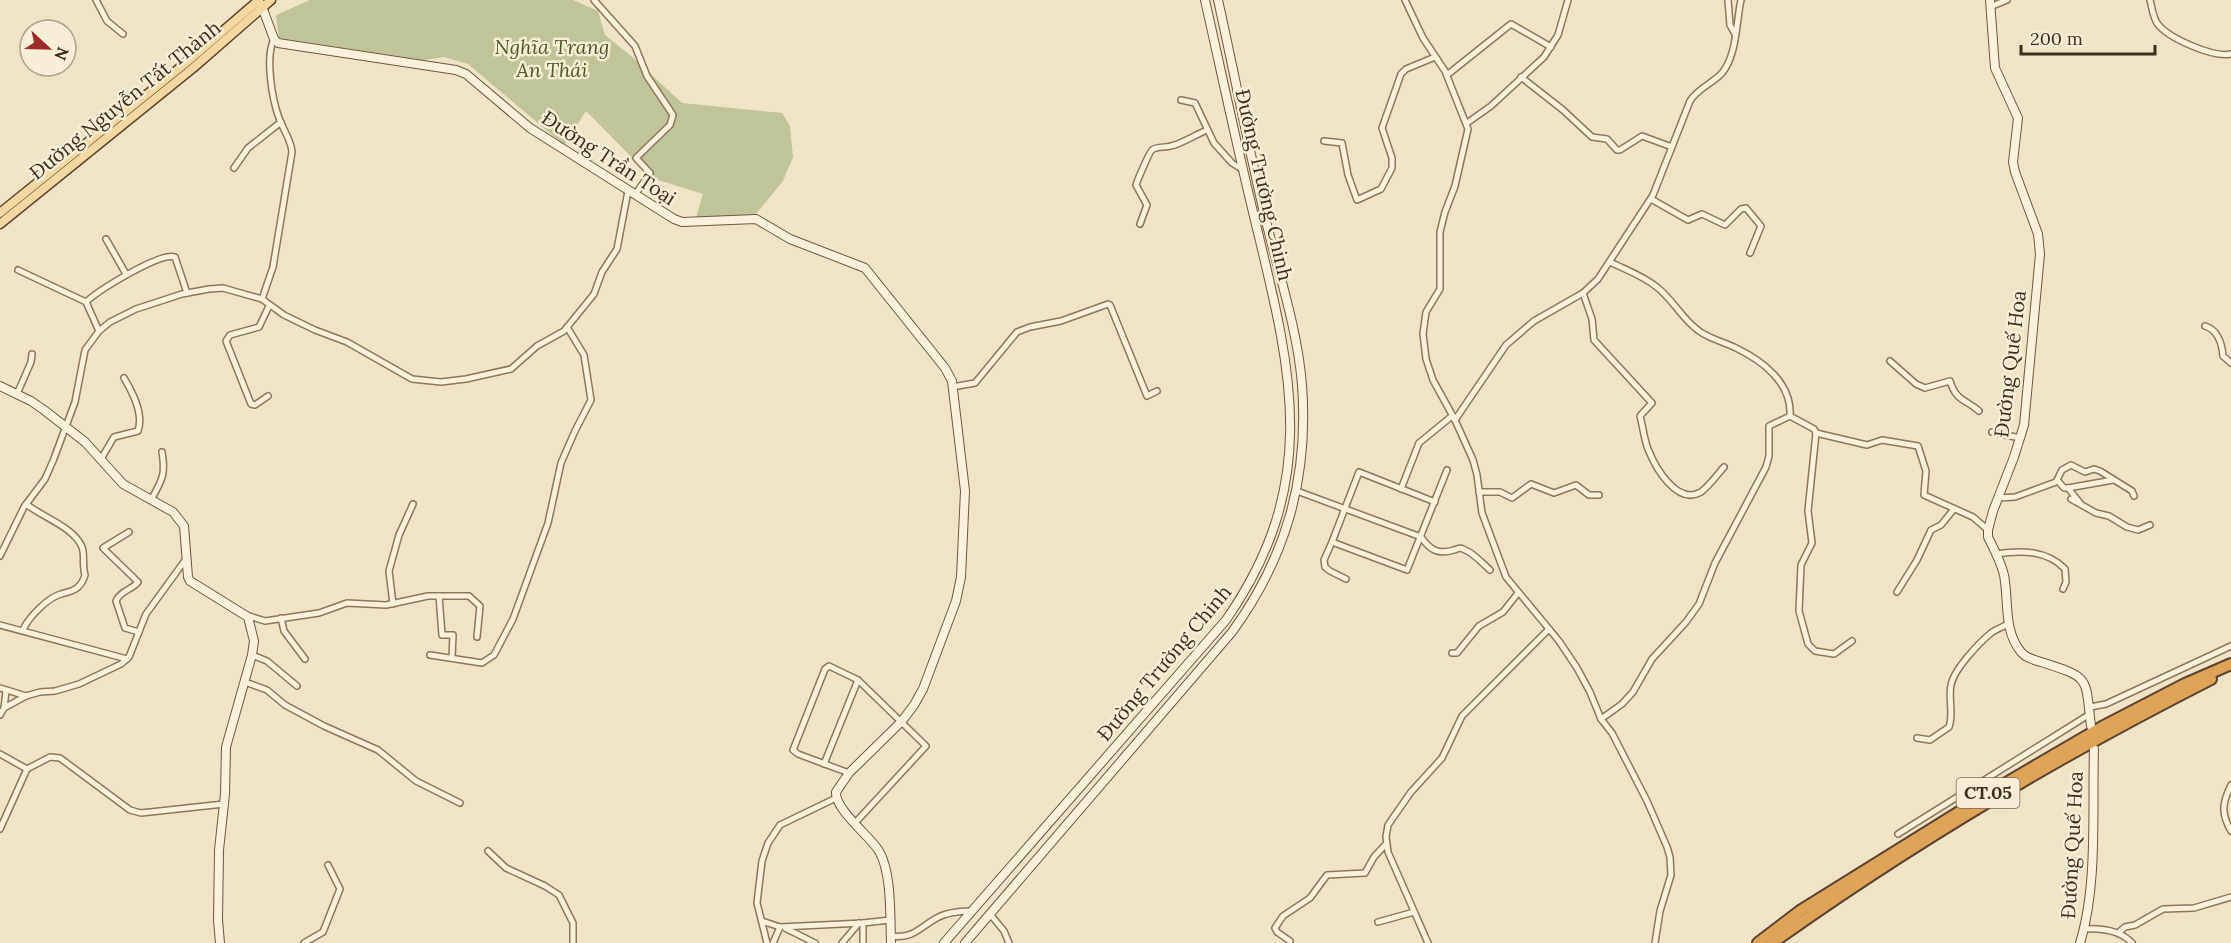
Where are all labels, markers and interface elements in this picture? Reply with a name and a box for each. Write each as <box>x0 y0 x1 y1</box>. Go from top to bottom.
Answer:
street label: Đường Nguyễn Tất Thành <box>25 15 225 185</box>
north arrow <box>18 18 78 78</box>
scale bar <box>2021 18 2154 56</box>
text: 200 m <box>2030 27 2083 50</box>
park label: Nghĩa Trang An Thái <box>495 34 609 82</box>
street label: Đường Trường Chinh <box>1230 87 1299 283</box>
street label: Đường Trần Toại <box>537 105 681 210</box>
street label: Đường Quế Hoa <box>1988 289 2031 439</box>
street label: Đường Trường Chinh <box>1091 580 1236 746</box>
street label: Đường Quế Hoa <box>2055 770 2088 920</box>
road number: CT.05 <box>1956 778 2020 808</box>

